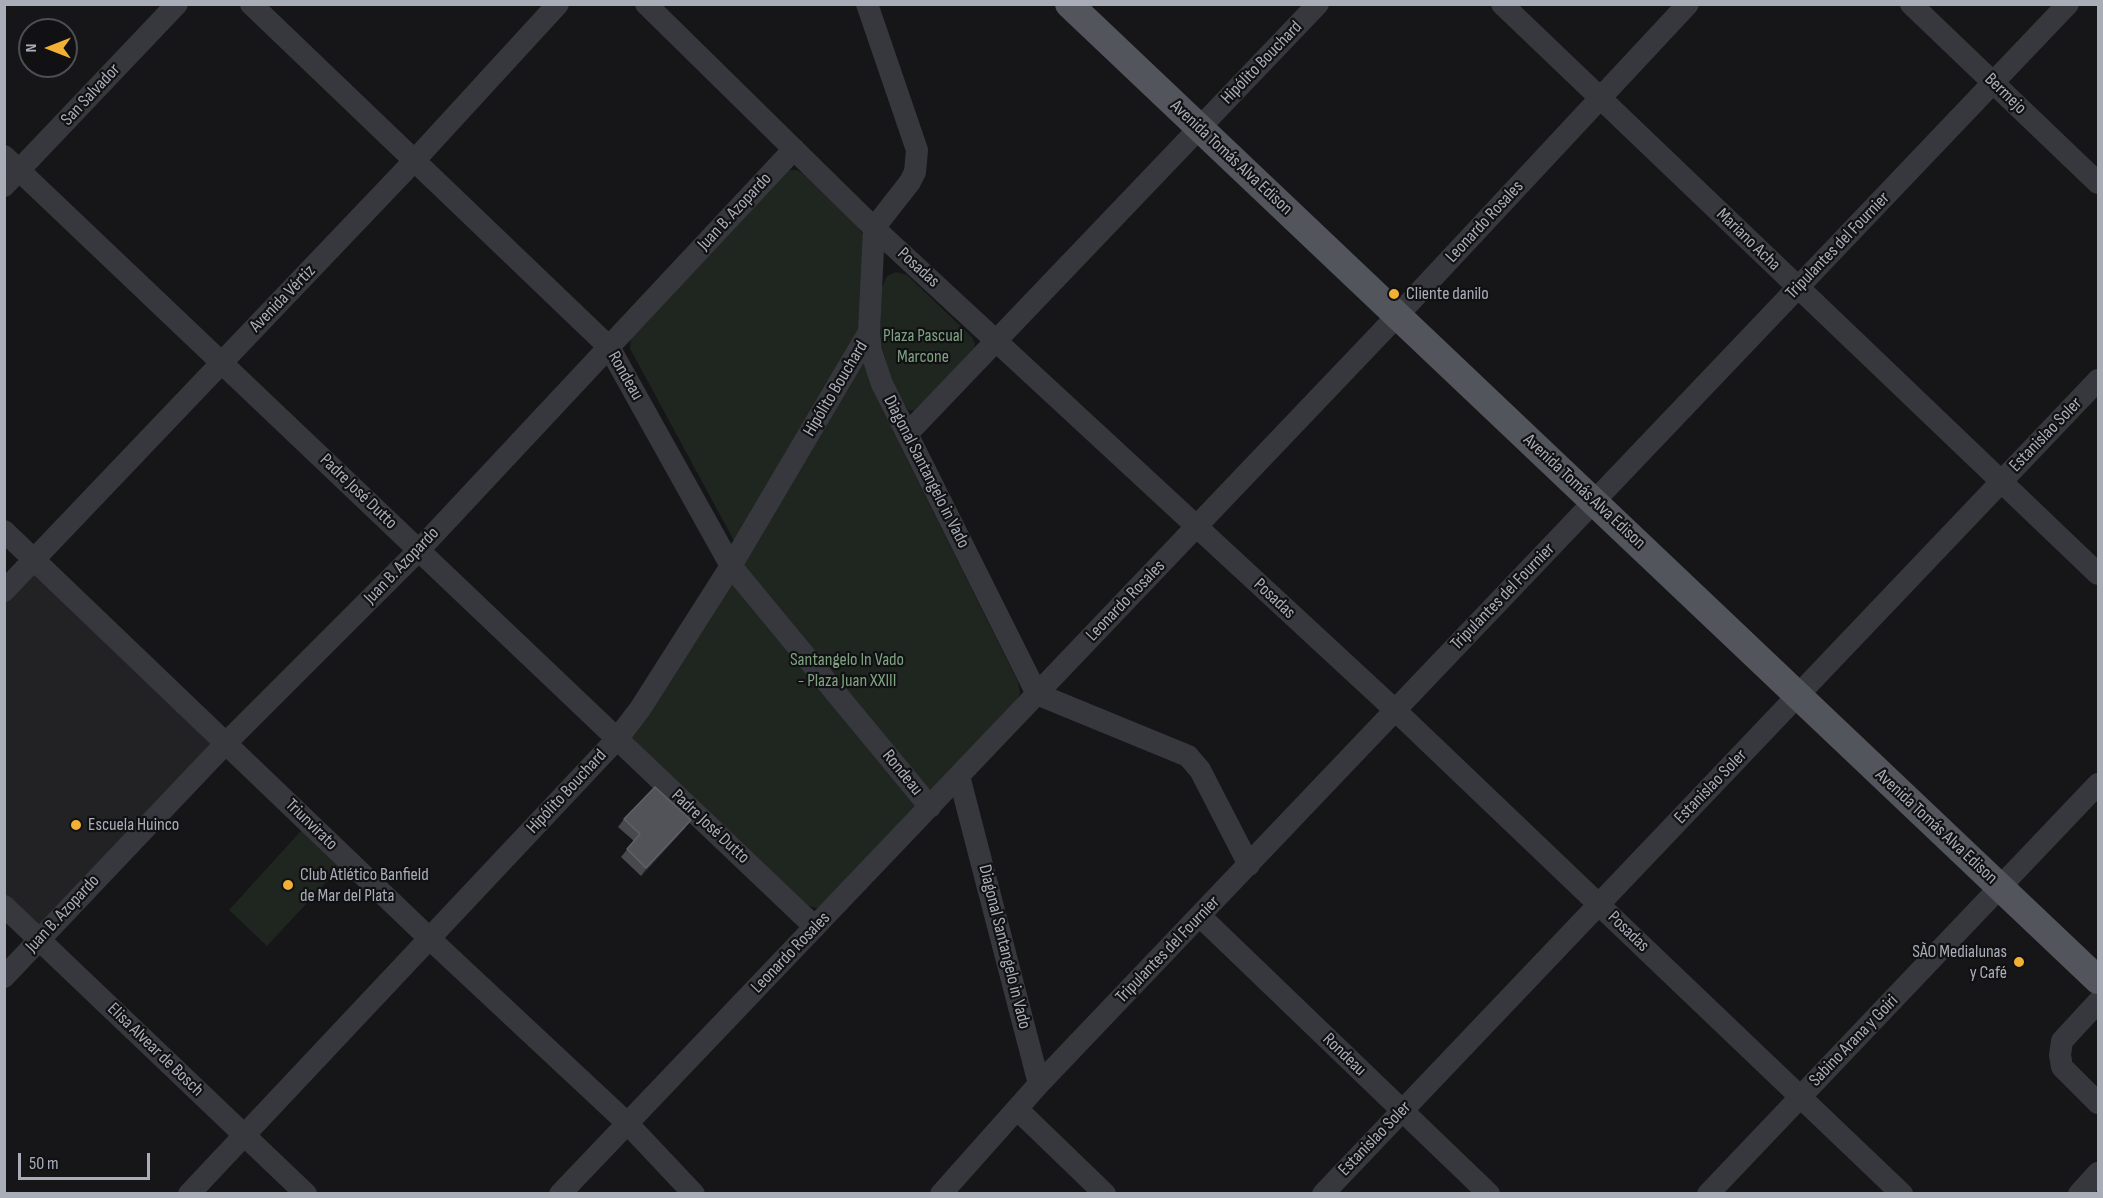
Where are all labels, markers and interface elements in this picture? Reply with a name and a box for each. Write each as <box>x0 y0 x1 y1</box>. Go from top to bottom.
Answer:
street label: Hipólito Bouchard <box>1217 17 1307 109</box>
north arrow <box>18 18 78 78</box>
text: N <box>22 44 41 52</box>
street label: San Salvador <box>57 59 125 131</box>
street label: Bermejo <box>1980 69 2030 119</box>
street label: Avenida Tomás Alva Edison <box>1166 96 1296 220</box>
street label: Juan B. Azopardo <box>694 169 776 255</box>
street label: Leonardo Rosales <box>1441 176 1529 268</box>
street label: Tripulantes del Fournier <box>1781 188 1895 304</box>
street label: Mariano Acha <box>1711 204 1785 276</box>
street label: Posadas <box>892 243 944 293</box>
street label: Avenida Vértiz <box>246 261 320 337</box>
place label: Cliente danilo <box>1406 283 1489 305</box>
marker: Cliente danilo <box>1387 287 1401 301</box>
park label: Plaza Pascual Marcone <box>883 325 963 368</box>
street label: Hipólito Bouchard <box>799 337 873 441</box>
street label: Rondeau <box>603 348 647 404</box>
street label: Diagonal Santangelo in Vado <box>878 392 974 552</box>
street label: Estanislao Soler <box>2005 393 2087 477</box>
street label: Avenida Tomás Alva Edison <box>1519 430 1649 554</box>
street label: Padre José Dutto <box>315 450 401 534</box>
street label: Juan B. Azopardo <box>360 523 444 609</box>
street label: Tripulantes del Fournier <box>1446 539 1560 655</box>
street label: Leonardo Rosales <box>1082 556 1170 646</box>
street label: Posadas <box>1249 574 1299 624</box>
park label: Santangelo In Vado - Plaza Juan XXIII <box>790 649 904 692</box>
street label: Hipólito Bouchard <box>522 745 612 839</box>
street label: Estanislao Soler <box>1670 745 1752 829</box>
street label: Rondeau <box>877 746 927 800</box>
street label: Avenida Tomás Alva Edison <box>1871 765 2001 889</box>
street label: Padre José Dutto <box>666 785 754 869</box>
street label: Triunvirato <box>280 795 342 855</box>
place label: Escuela Huinco <box>88 814 179 836</box>
marker: Escuela Huinco <box>69 818 83 832</box>
street label: Diagonal Santangelo in Vado <box>973 863 1035 1031</box>
place label: Club Atlético Banfield de Mar del Plata <box>300 864 429 906</box>
street label: Juan B. Azopardo <box>22 871 104 957</box>
marker: Club Atlético Banfield de Mar del Plata <box>281 878 295 892</box>
street label: Tripulantes del Fournier <box>1111 892 1225 1008</box>
street label: Posadas <box>1603 907 1653 957</box>
street label: Leonardo Rosales <box>747 908 835 998</box>
place label: SÃO Medialunas y Café <box>1912 941 2007 984</box>
marker: SÃO Medialunas y Café <box>2012 955 2026 969</box>
street label: Sabino Arana y Goiri <box>1805 991 1903 1091</box>
street label: Elisa Alvear de Bosch <box>102 999 208 1101</box>
street label: Rondeau <box>1318 1029 1370 1081</box>
street label: Estanislao Soler <box>1334 1097 1416 1181</box>
scale bar <box>21 1141 153 1179</box>
text: 50 m <box>29 1153 59 1174</box>

